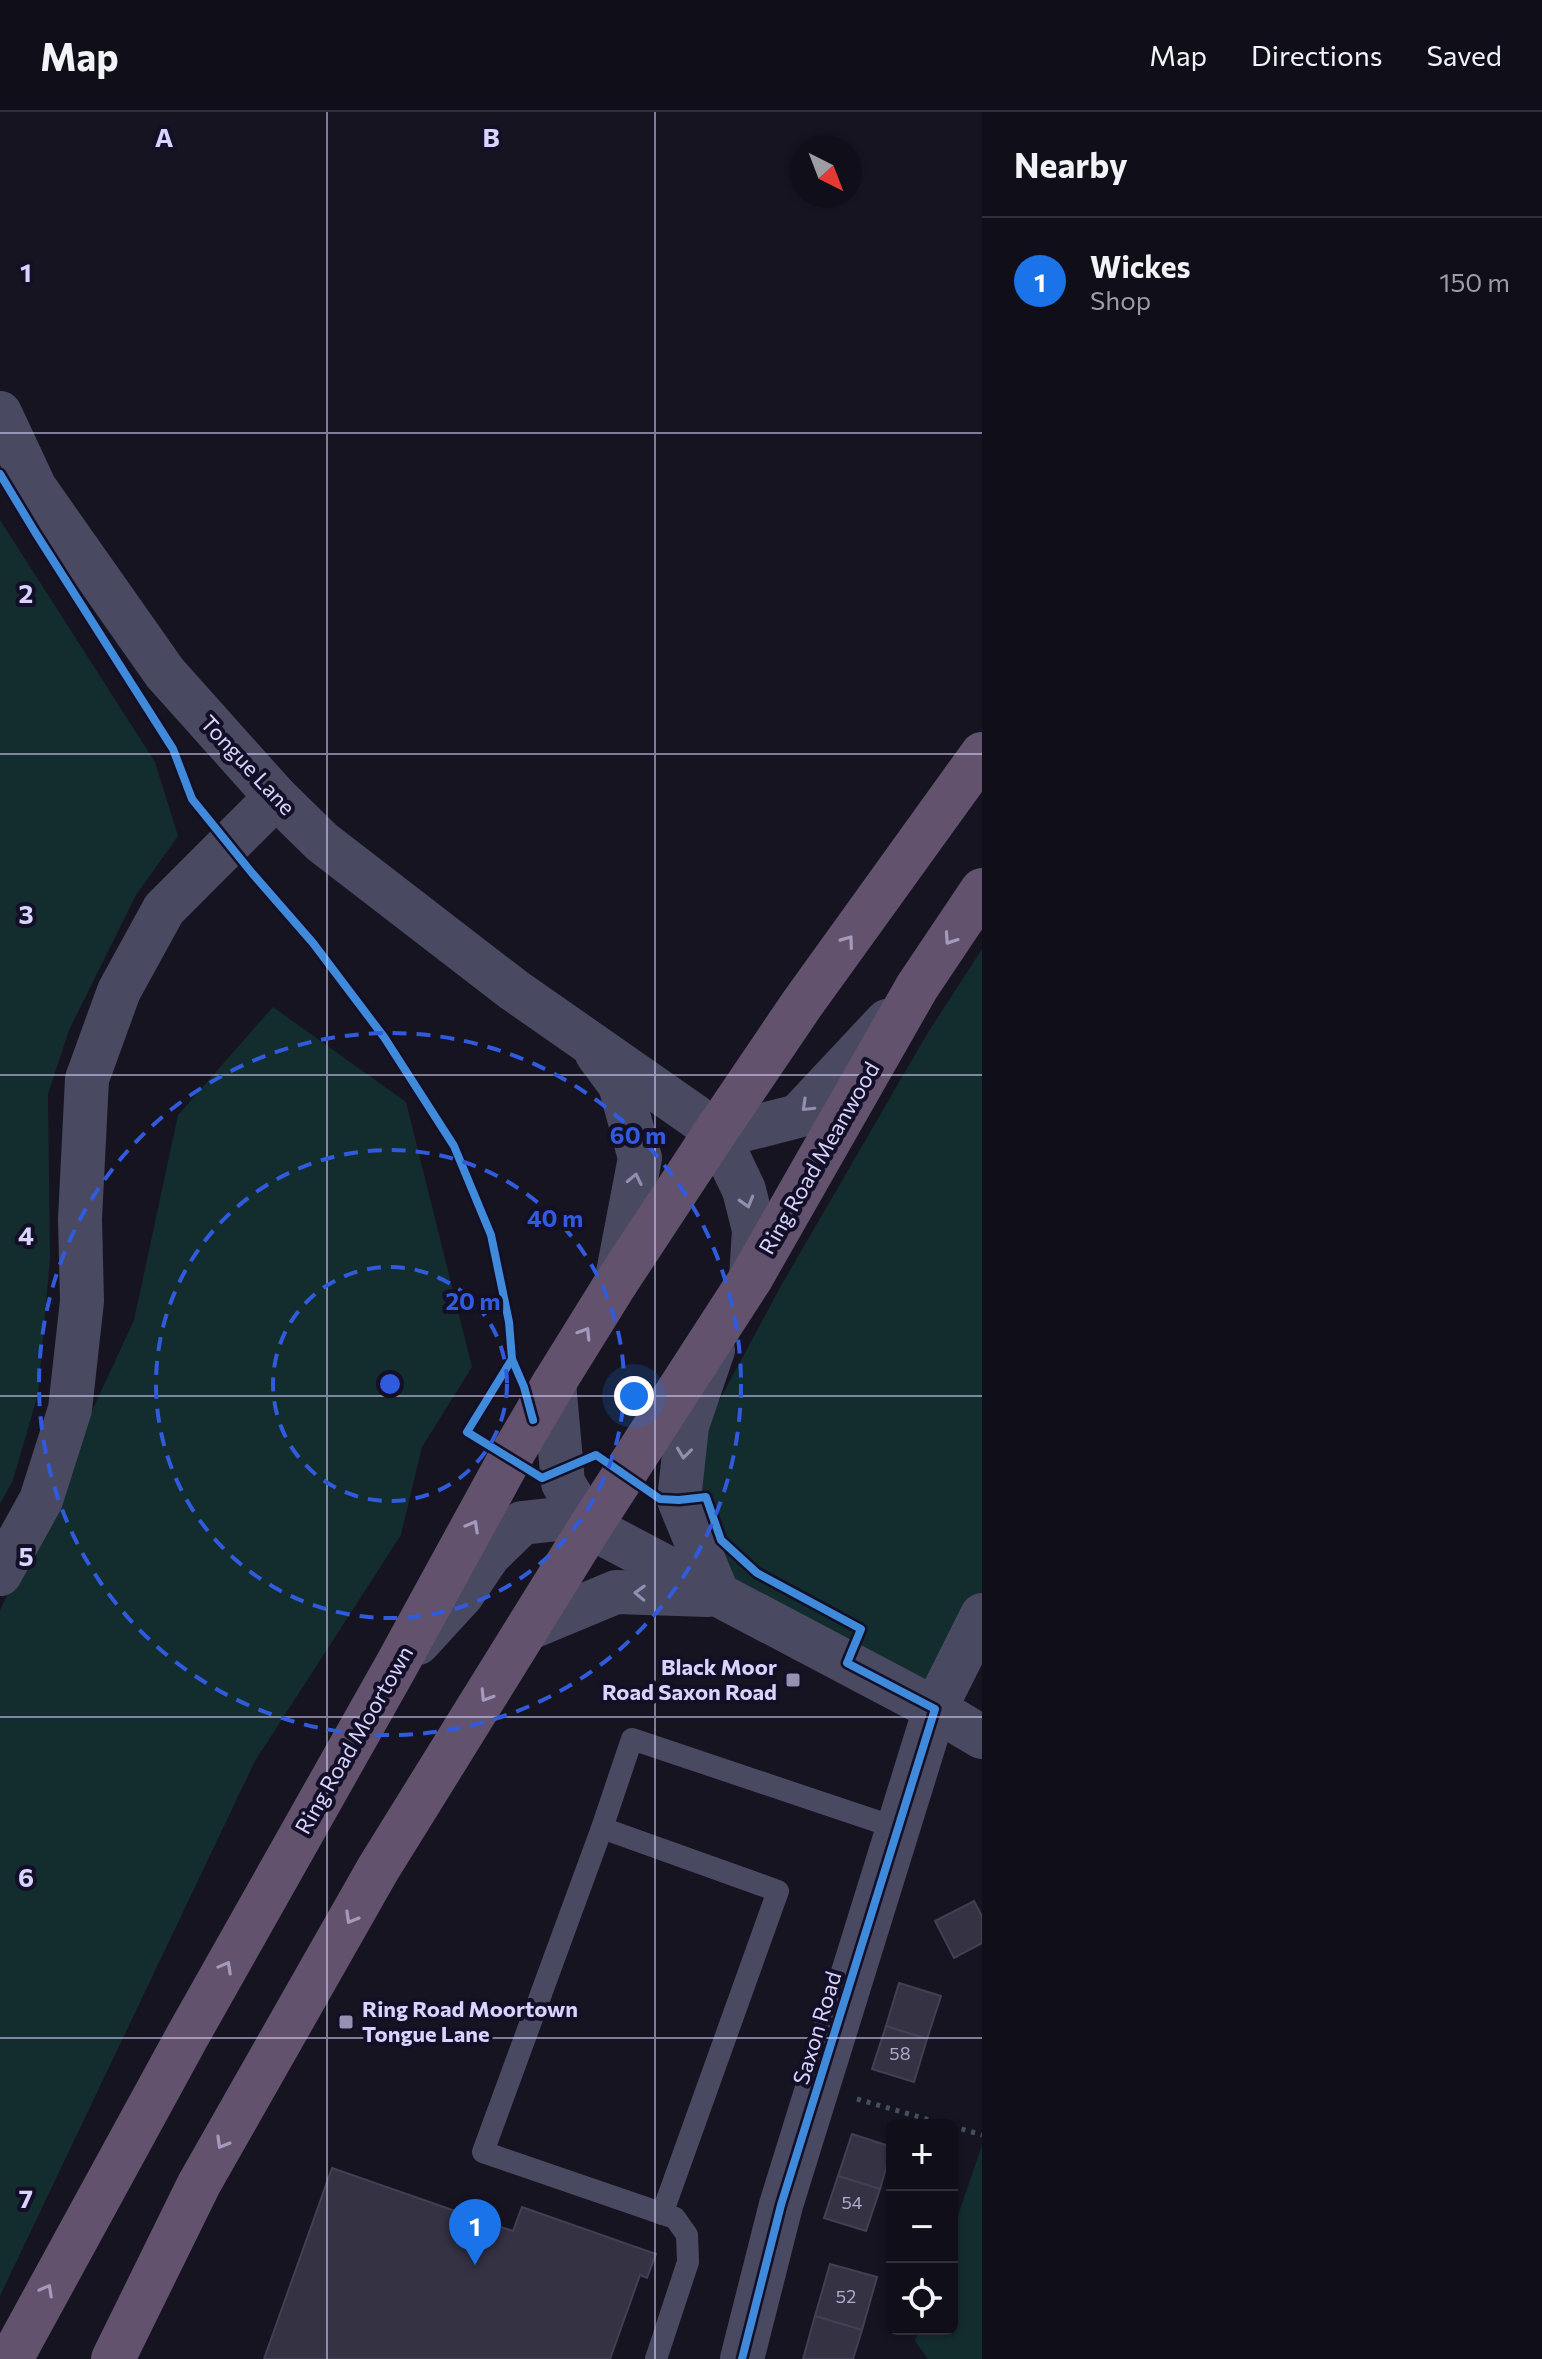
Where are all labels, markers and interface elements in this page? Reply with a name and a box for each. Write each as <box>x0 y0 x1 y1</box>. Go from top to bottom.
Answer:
text: Map <box>40 32 119 79</box>
text: Map <box>1149 38 1207 72</box>
text: Directions <box>1251 38 1382 72</box>
text: Saved <box>1426 38 1502 72</box>
text: A <box>155 121 174 152</box>
text: B <box>482 121 500 152</box>
north arrow <box>790 136 862 208</box>
text: Nearby <box>1014 143 1128 185</box>
text: Wickes <box>1090 247 1191 284</box>
text: 1 <box>20 256 32 287</box>
text: 1 <box>1034 266 1046 297</box>
text: 150 m <box>1439 266 1510 297</box>
text: Shop <box>1090 284 1151 315</box>
text: 2 <box>19 577 33 608</box>
street label: Tongue Lane <box>195 709 301 820</box>
text: 3 <box>18 898 34 929</box>
one-way arrow <box>944 930 959 944</box>
one-way arrow <box>838 935 852 950</box>
street label: Ring Road Meanwood <box>753 1057 885 1259</box>
one-way arrow <box>802 1097 816 1111</box>
text: 60 m <box>610 1120 666 1149</box>
one-way arrow <box>626 1173 643 1186</box>
one-way arrow <box>737 1195 754 1208</box>
text: 40 m <box>527 1203 583 1232</box>
text: 4 <box>18 1219 34 1250</box>
text: 20 m <box>446 1286 500 1315</box>
one-way arrow <box>575 1327 591 1342</box>
centre of rings <box>376 1370 404 1398</box>
your location <box>614 1376 654 1416</box>
one-way arrow <box>676 1446 693 1460</box>
one-way arrow <box>463 1520 478 1535</box>
text: 5 <box>18 1540 34 1571</box>
one-way arrow <box>633 1584 646 1602</box>
street label: Ring Road Moortown <box>289 1641 418 1839</box>
place label: Black Moor Road Saxon Road <box>602 1653 777 1705</box>
marker: Black Moor Road Saxon Road <box>784 1671 802 1689</box>
one-way arrow <box>481 1687 496 1701</box>
text: 6 <box>18 1861 34 1892</box>
one-way arrow <box>345 1909 361 1923</box>
one-way arrow <box>216 1961 232 1976</box>
street label: Saxon Road <box>787 1968 847 2088</box>
place label: Ring Road Moortown Tongue Lane <box>362 1995 578 2047</box>
marker: Ring Road Moortown Tongue Lane <box>337 2013 355 2031</box>
house number: 58 <box>889 2042 911 2064</box>
map controls <box>886 2119 958 2335</box>
button: + <box>886 2119 958 2191</box>
one-way arrow <box>216 2134 232 2149</box>
text: 7 <box>19 2182 33 2213</box>
house number: 54 <box>841 2191 863 2213</box>
button: − <box>886 2191 958 2263</box>
pin: 1 <box>449 2199 501 2265</box>
button: locate <box>886 2263 958 2335</box>
one-way arrow <box>37 2284 53 2299</box>
house number: 52 <box>836 2285 856 2307</box>

